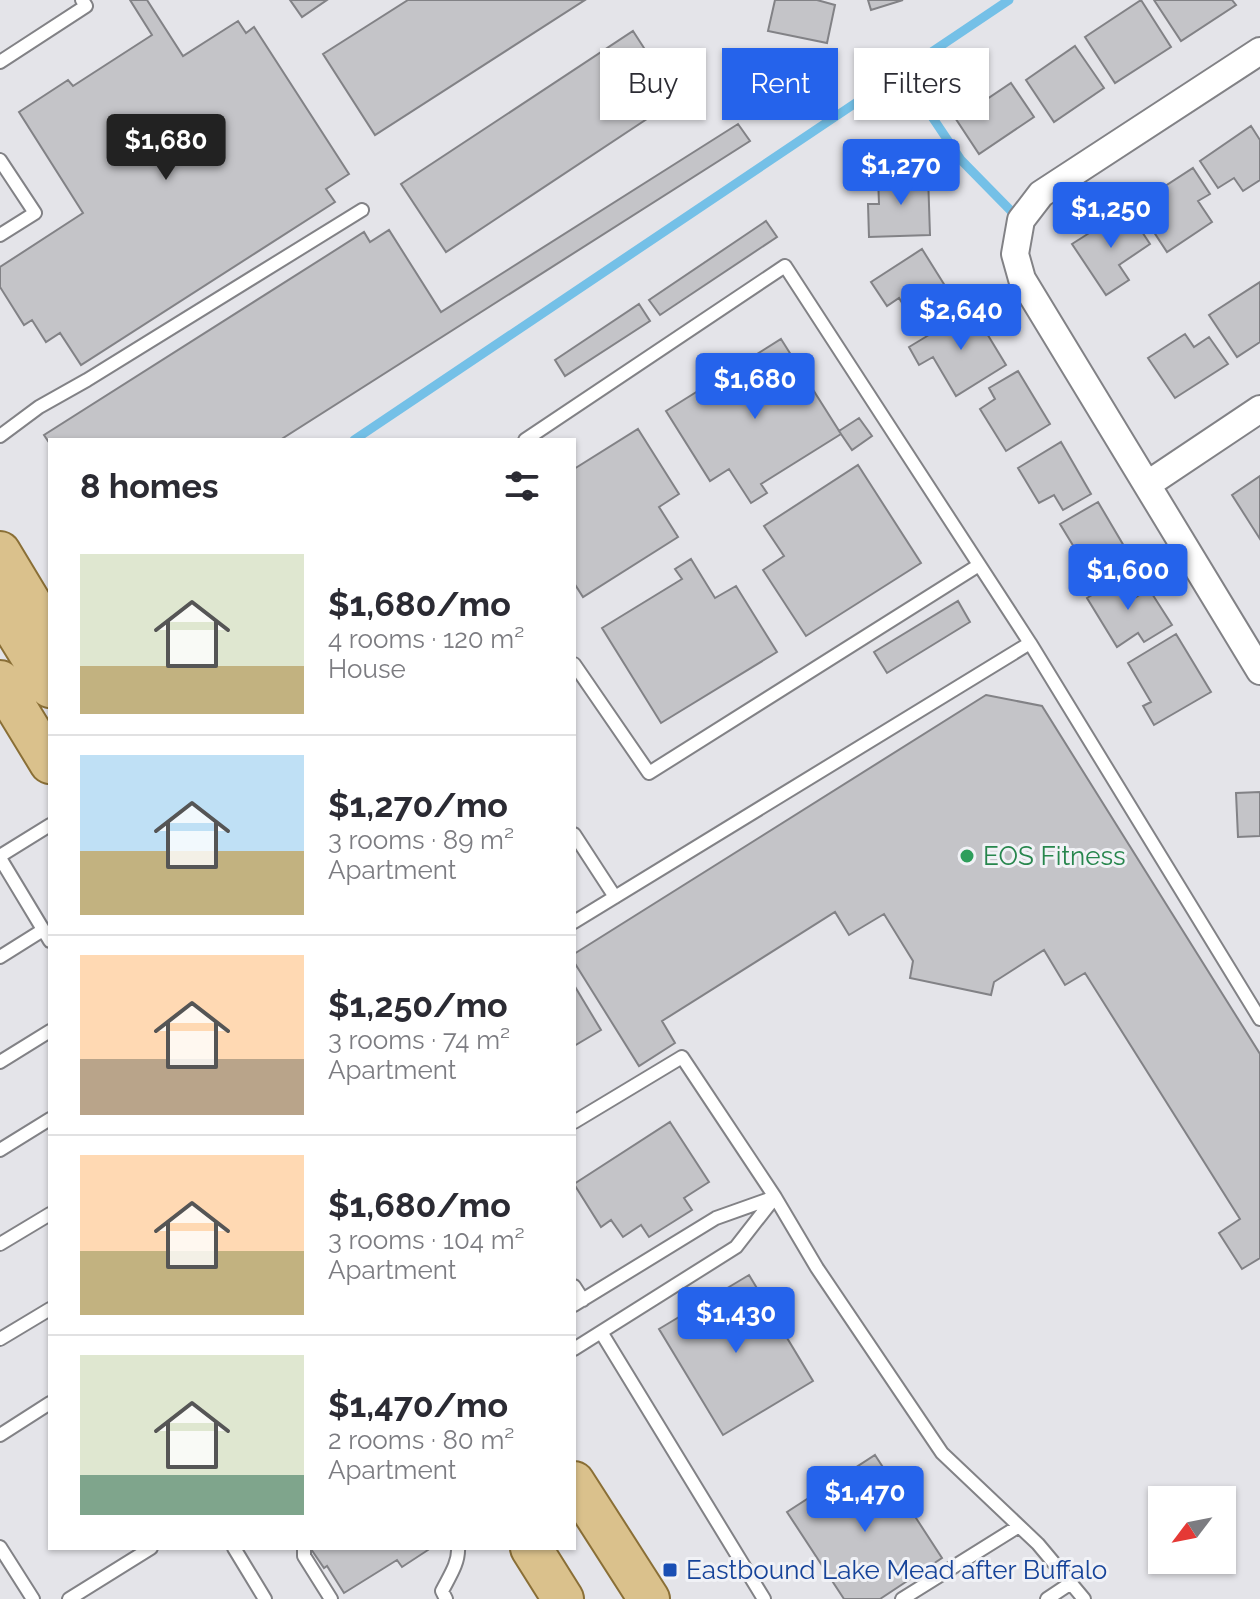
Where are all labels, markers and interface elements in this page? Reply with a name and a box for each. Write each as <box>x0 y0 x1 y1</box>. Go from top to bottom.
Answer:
chip: Buy <box>600 48 706 120</box>
chip: Rent <box>722 48 838 120</box>
chip: Filters <box>854 48 989 120</box>
pin: $1,680 <box>101 114 231 182</box>
text: $1,680 <box>125 125 207 155</box>
pin: $1,270 <box>836 139 966 207</box>
text: $1,270 <box>861 150 941 180</box>
pin: $1,250 <box>1046 182 1176 250</box>
text: $1,250 <box>1071 193 1151 223</box>
pin: $2,640 <box>896 284 1026 352</box>
text: $2,640 <box>919 295 1003 325</box>
pin: $1,680 <box>690 353 820 421</box>
text: $1,680 <box>714 364 796 394</box>
icon: filters <box>500 464 544 508</box>
text: 8 homes <box>80 466 219 506</box>
pin: $1,600 <box>1063 544 1193 612</box>
text: $1,600 <box>1086 555 1170 585</box>
text: $1,680/mo <box>328 584 511 624</box>
icon: home <box>144 586 240 682</box>
text: 4 rooms · 120 m² <box>328 624 524 654</box>
text: House <box>328 654 406 684</box>
text: $1,270/mo <box>328 785 508 825</box>
icon: home <box>144 787 240 883</box>
text: 3 rooms · 89 m² <box>328 825 514 855</box>
place label: EOS Fitness <box>983 841 1126 871</box>
marker: EOS Fitness <box>958 847 976 865</box>
text: Apartment <box>328 855 457 885</box>
text: $1,250/mo <box>328 985 508 1025</box>
icon: home <box>144 987 240 1083</box>
text: 3 rooms · 74 m² <box>328 1025 510 1055</box>
text: Apartment <box>328 1055 457 1085</box>
text: $1,680/mo <box>328 1185 511 1225</box>
icon: home <box>144 1187 240 1283</box>
text: 3 rooms · 104 m² <box>328 1225 525 1255</box>
text: Apartment <box>328 1255 457 1285</box>
pin: $1,430 <box>671 1287 801 1355</box>
text: $1,430 <box>696 1298 776 1328</box>
text: $1,470/mo <box>328 1385 508 1425</box>
icon: home <box>144 1387 240 1483</box>
text: 2 rooms · 80 m² <box>328 1425 514 1455</box>
text: Apartment <box>328 1455 457 1485</box>
pin: $1,470 <box>800 1466 930 1534</box>
text: $1,470 <box>825 1477 905 1507</box>
north arrow <box>1148 1486 1236 1574</box>
map controls <box>1148 1486 1236 1574</box>
place label: Eastbound Lake Mead after Buffalo <box>686 1555 1107 1585</box>
marker: Eastbound Lake Mead after Buffalo <box>661 1561 679 1579</box>

